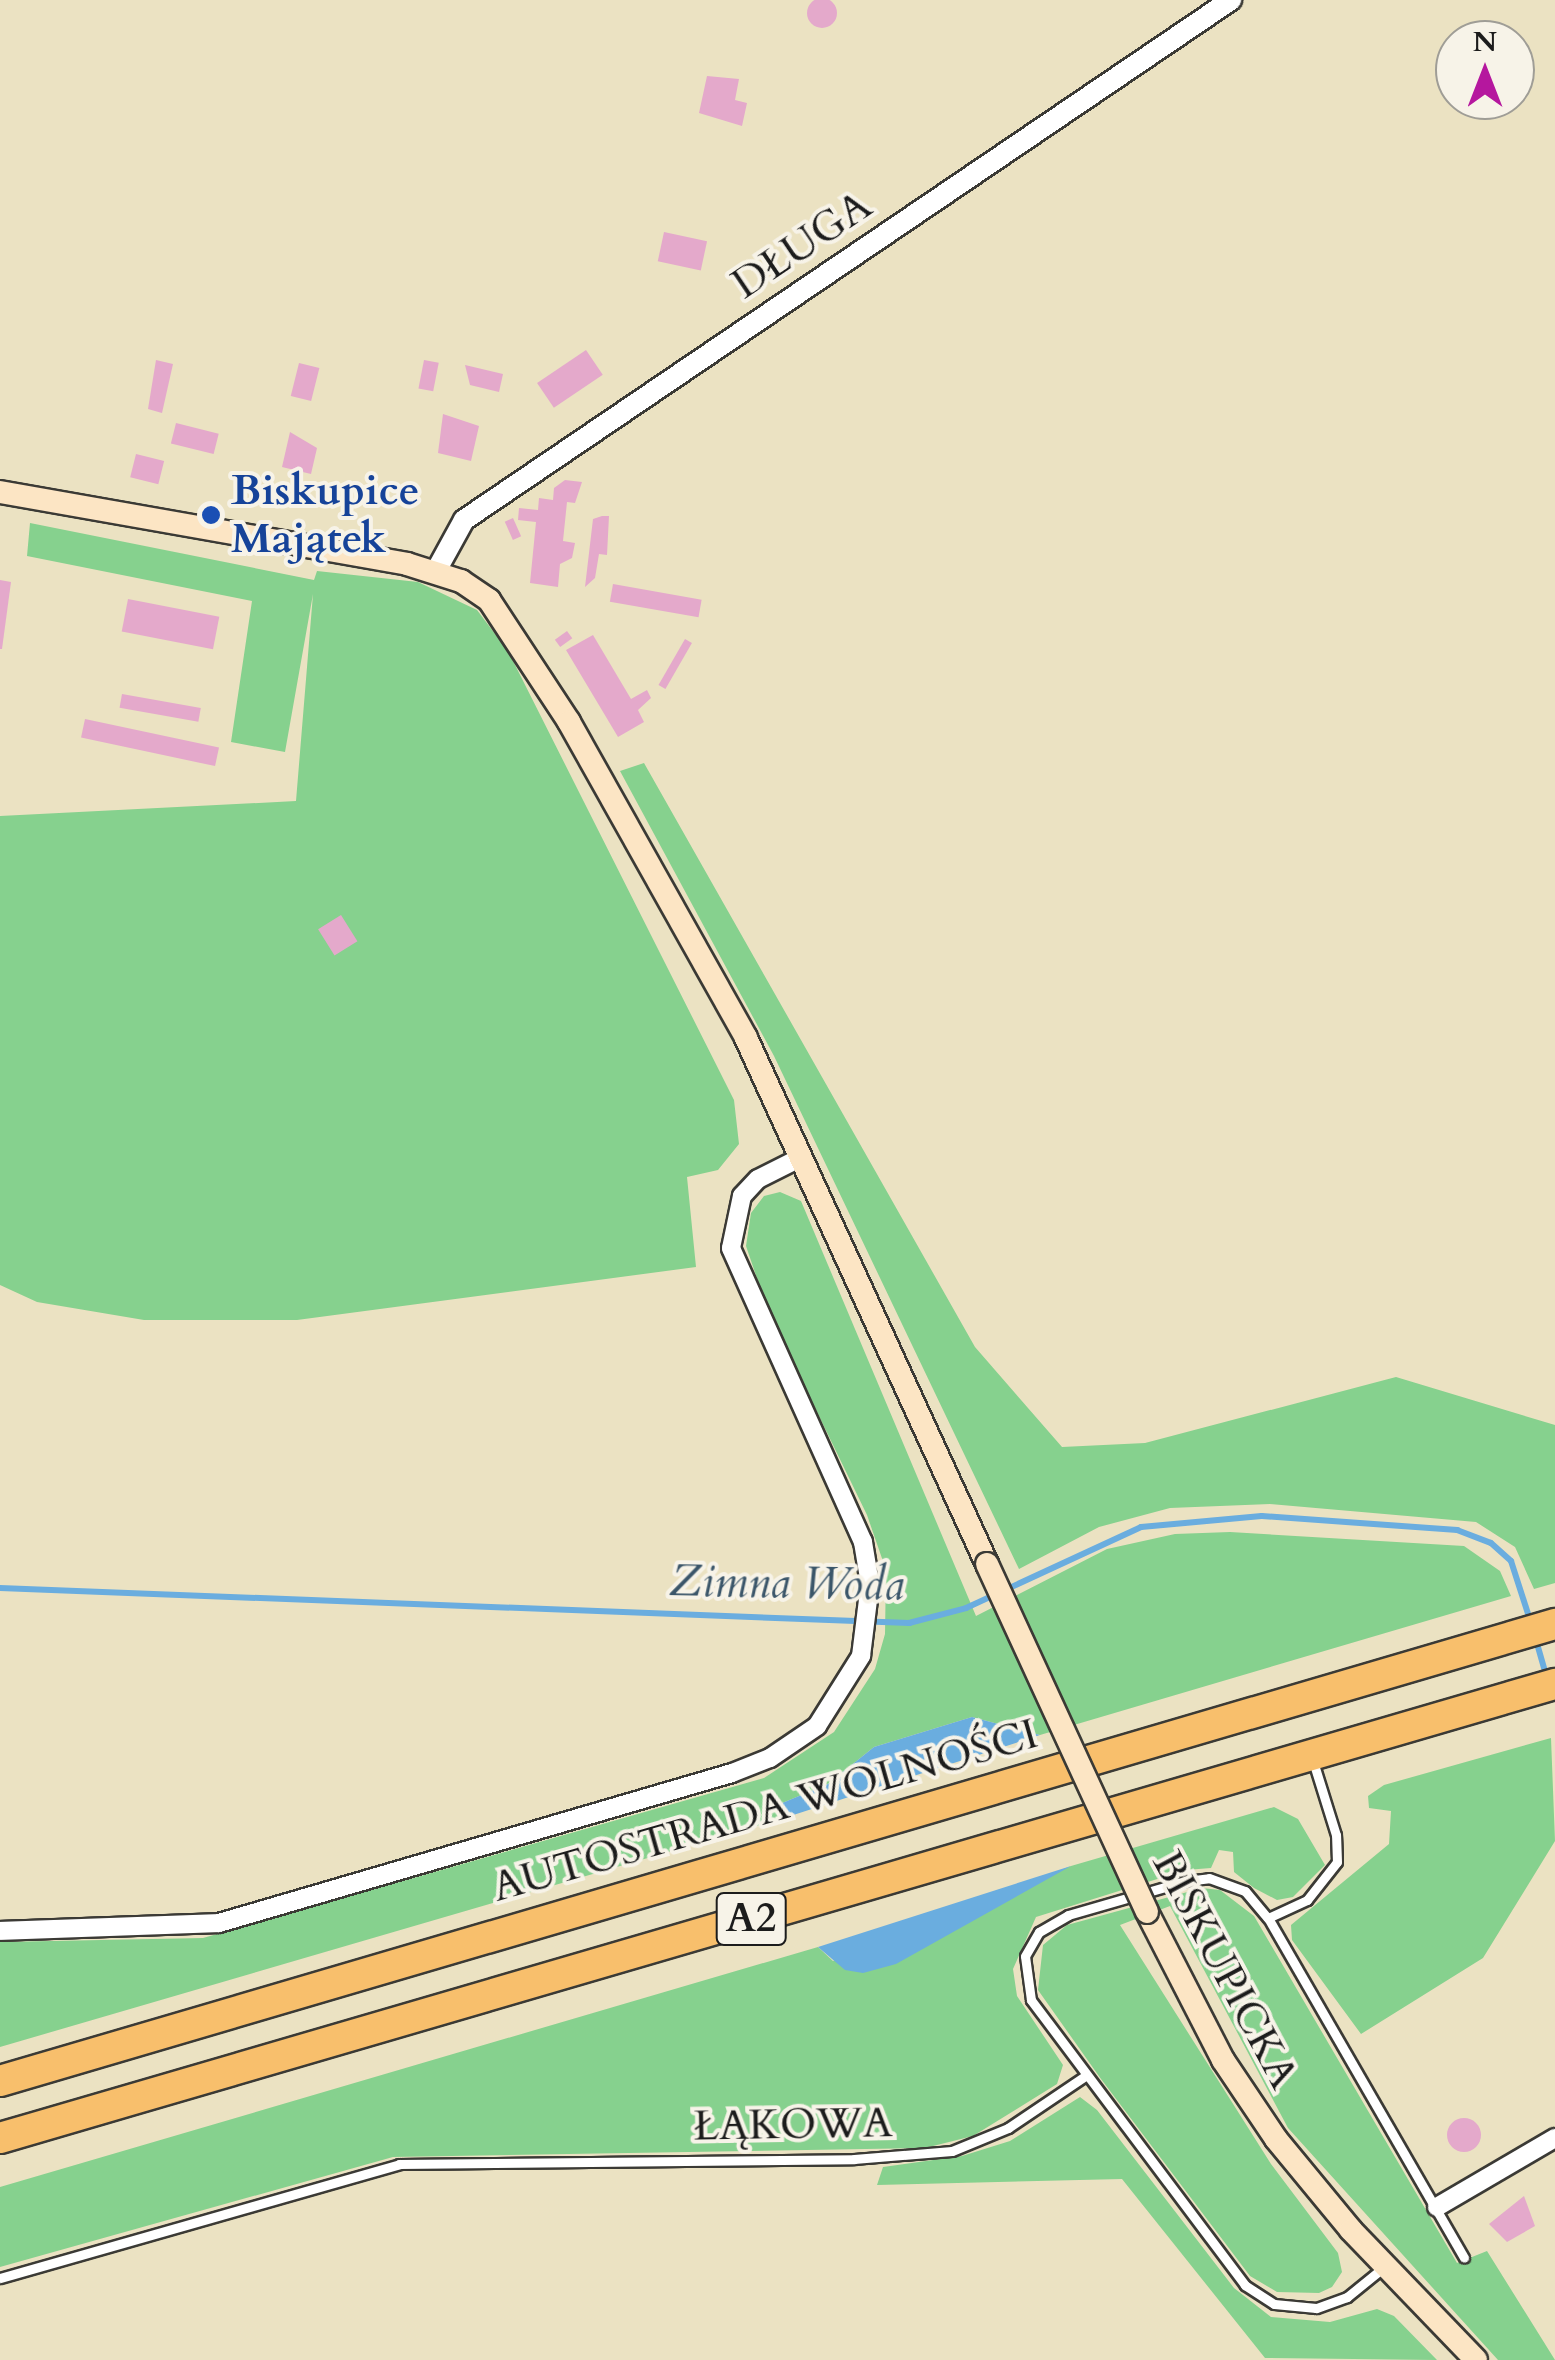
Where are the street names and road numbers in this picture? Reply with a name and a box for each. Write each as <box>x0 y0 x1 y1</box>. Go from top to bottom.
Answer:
street label: DŁUGA <box>723 180 881 310</box>
street label: AUTOSTRADA WOLNOŚCI <box>486 1709 1044 1913</box>
street label: BISKUPICKA <box>1141 1843 1309 2097</box>
road number: A2 <box>714 1884 788 1954</box>
street label: ŁĄKOWA <box>693 2098 893 2152</box>

